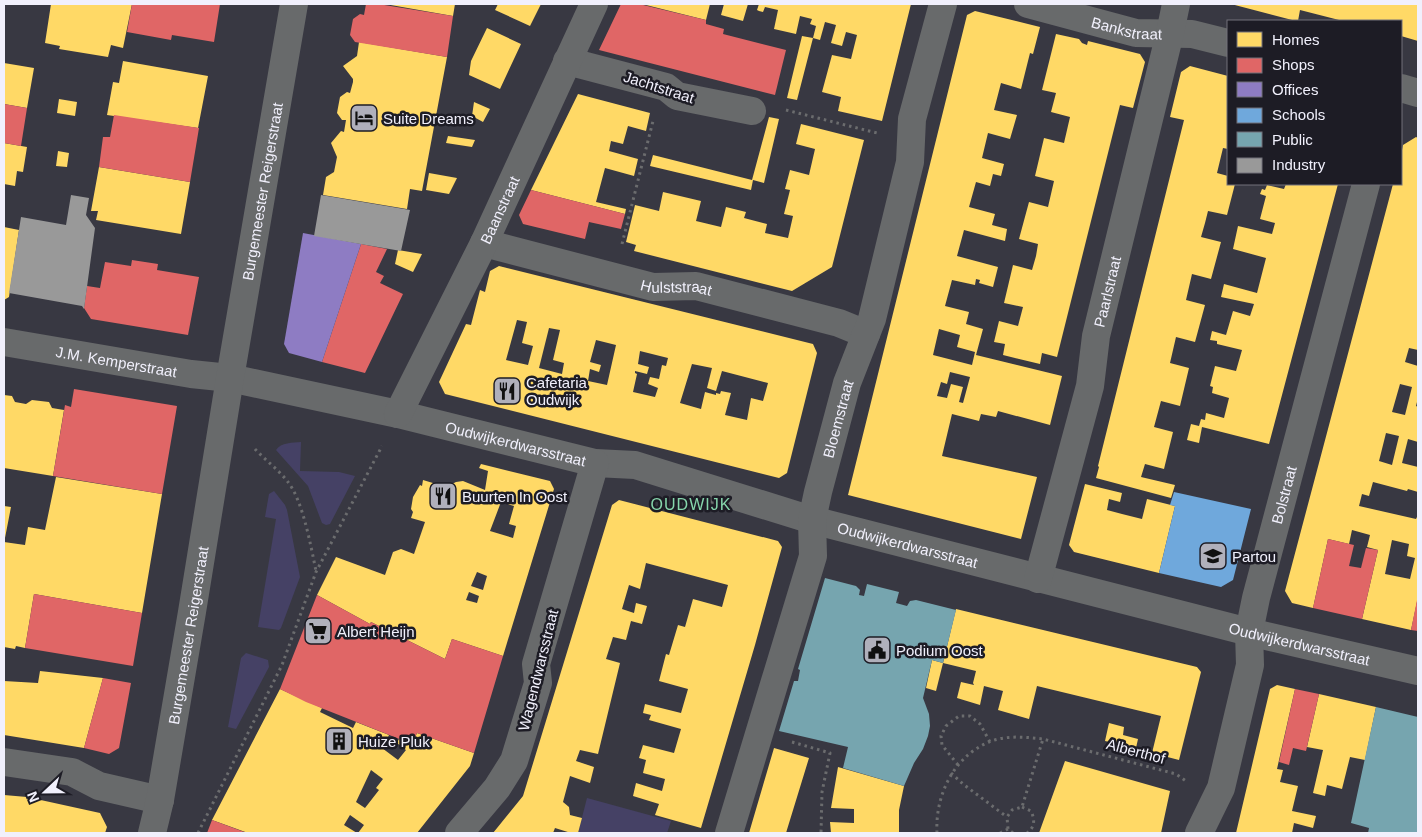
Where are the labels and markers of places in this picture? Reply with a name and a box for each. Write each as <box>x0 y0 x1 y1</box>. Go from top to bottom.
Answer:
hotel icon: Suite Dreams <box>349 103 379 133</box>
place label: Suite Dreams <box>383 110 474 127</box>
place label: Cafetaria Oudwijk <box>526 374 588 408</box>
restaurant icon: Cafetaria Oudwijk <box>492 376 522 406</box>
restaurant icon: Buurten In Oost <box>428 481 458 511</box>
place label: Buurten In Oost <box>462 488 568 505</box>
school or university icon: Partou <box>1198 541 1228 571</box>
place label: Partou <box>1232 548 1276 565</box>
supermarket icon: Albert Heijn <box>303 616 333 646</box>
place label: Albert Heijn <box>337 623 415 640</box>
public building icon: Podium Oost <box>862 635 892 665</box>
place label: Podium Oost <box>896 642 984 659</box>
building icon: Huize Pluk <box>324 726 354 756</box>
place label: Huize Pluk <box>358 733 430 750</box>

